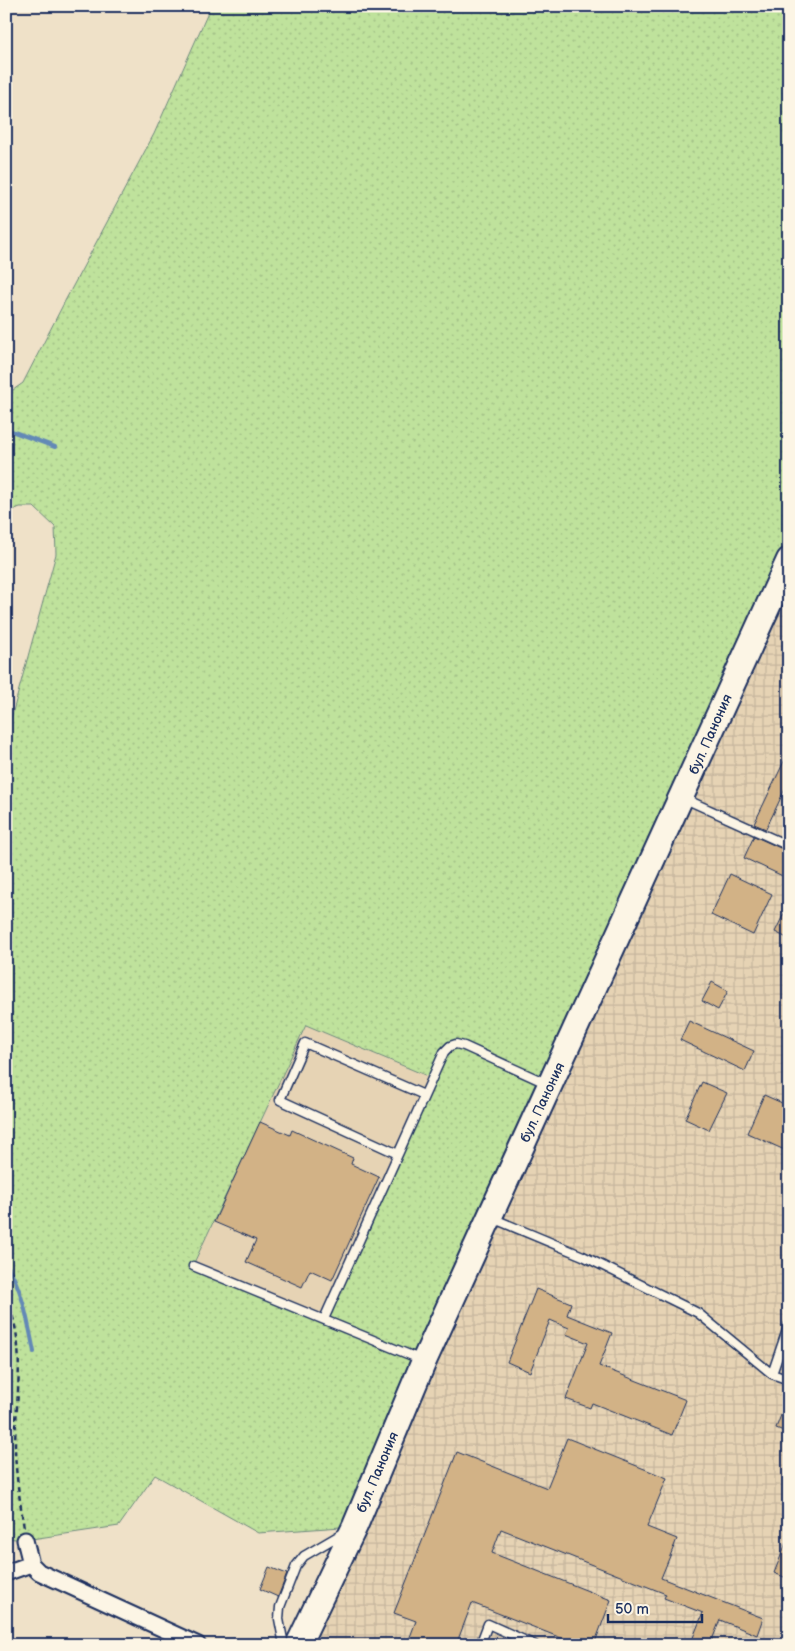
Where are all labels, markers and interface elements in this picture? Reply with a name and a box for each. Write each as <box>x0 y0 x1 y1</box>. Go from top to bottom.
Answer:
street label: бул. Панония <box>685 691 736 777</box>
street label: бул. Панония <box>517 1059 568 1145</box>
street label: бул. Панония <box>353 1429 402 1515</box>
scale bar <box>608 1591 701 1623</box>
text: 50 m <box>615 1600 649 1619</box>

